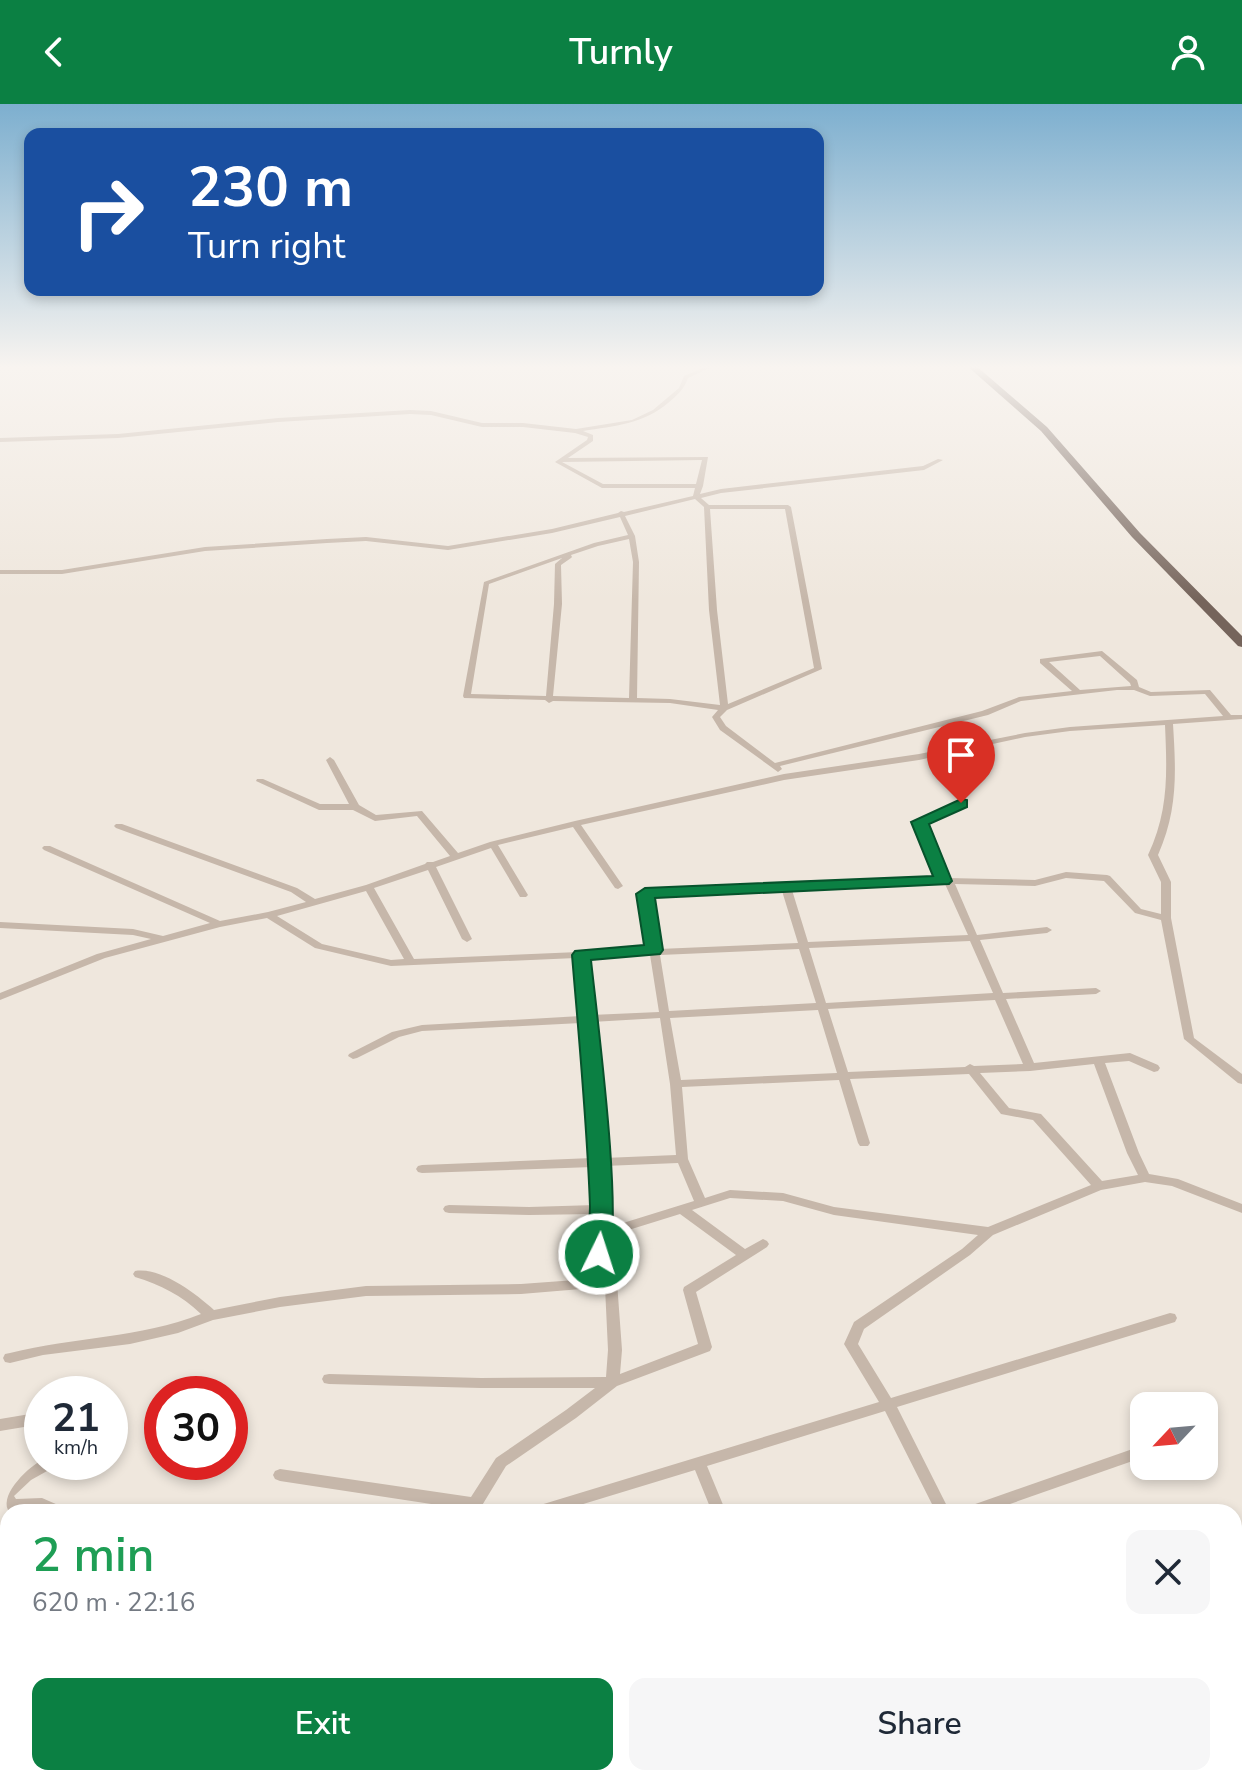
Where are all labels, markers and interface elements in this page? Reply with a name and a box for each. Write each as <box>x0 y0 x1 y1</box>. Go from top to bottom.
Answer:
text: Turnly <box>569 28 673 77</box>
icon: back <box>32 30 76 74</box>
icon: person <box>1166 30 1210 74</box>
text: 230 m <box>188 149 353 226</box>
icon: right <box>56 160 160 264</box>
text: Turn right <box>188 222 345 271</box>
pin <box>927 721 995 803</box>
icon: arrive <box>939 733 983 777</box>
position arrow <box>557 1212 641 1296</box>
speed limit sign: 30 <box>144 1376 248 1480</box>
text: 21 <box>52 1391 100 1445</box>
north arrow <box>1130 1392 1218 1480</box>
map controls <box>1130 1392 1218 1480</box>
text: km/h <box>54 1434 98 1461</box>
text: 2 min <box>32 1522 154 1588</box>
button: close <box>1126 1530 1210 1614</box>
text: 620 m · 22:16 <box>32 1585 195 1620</box>
button: Exit <box>32 1678 613 1770</box>
button: Share <box>629 1678 1210 1770</box>

